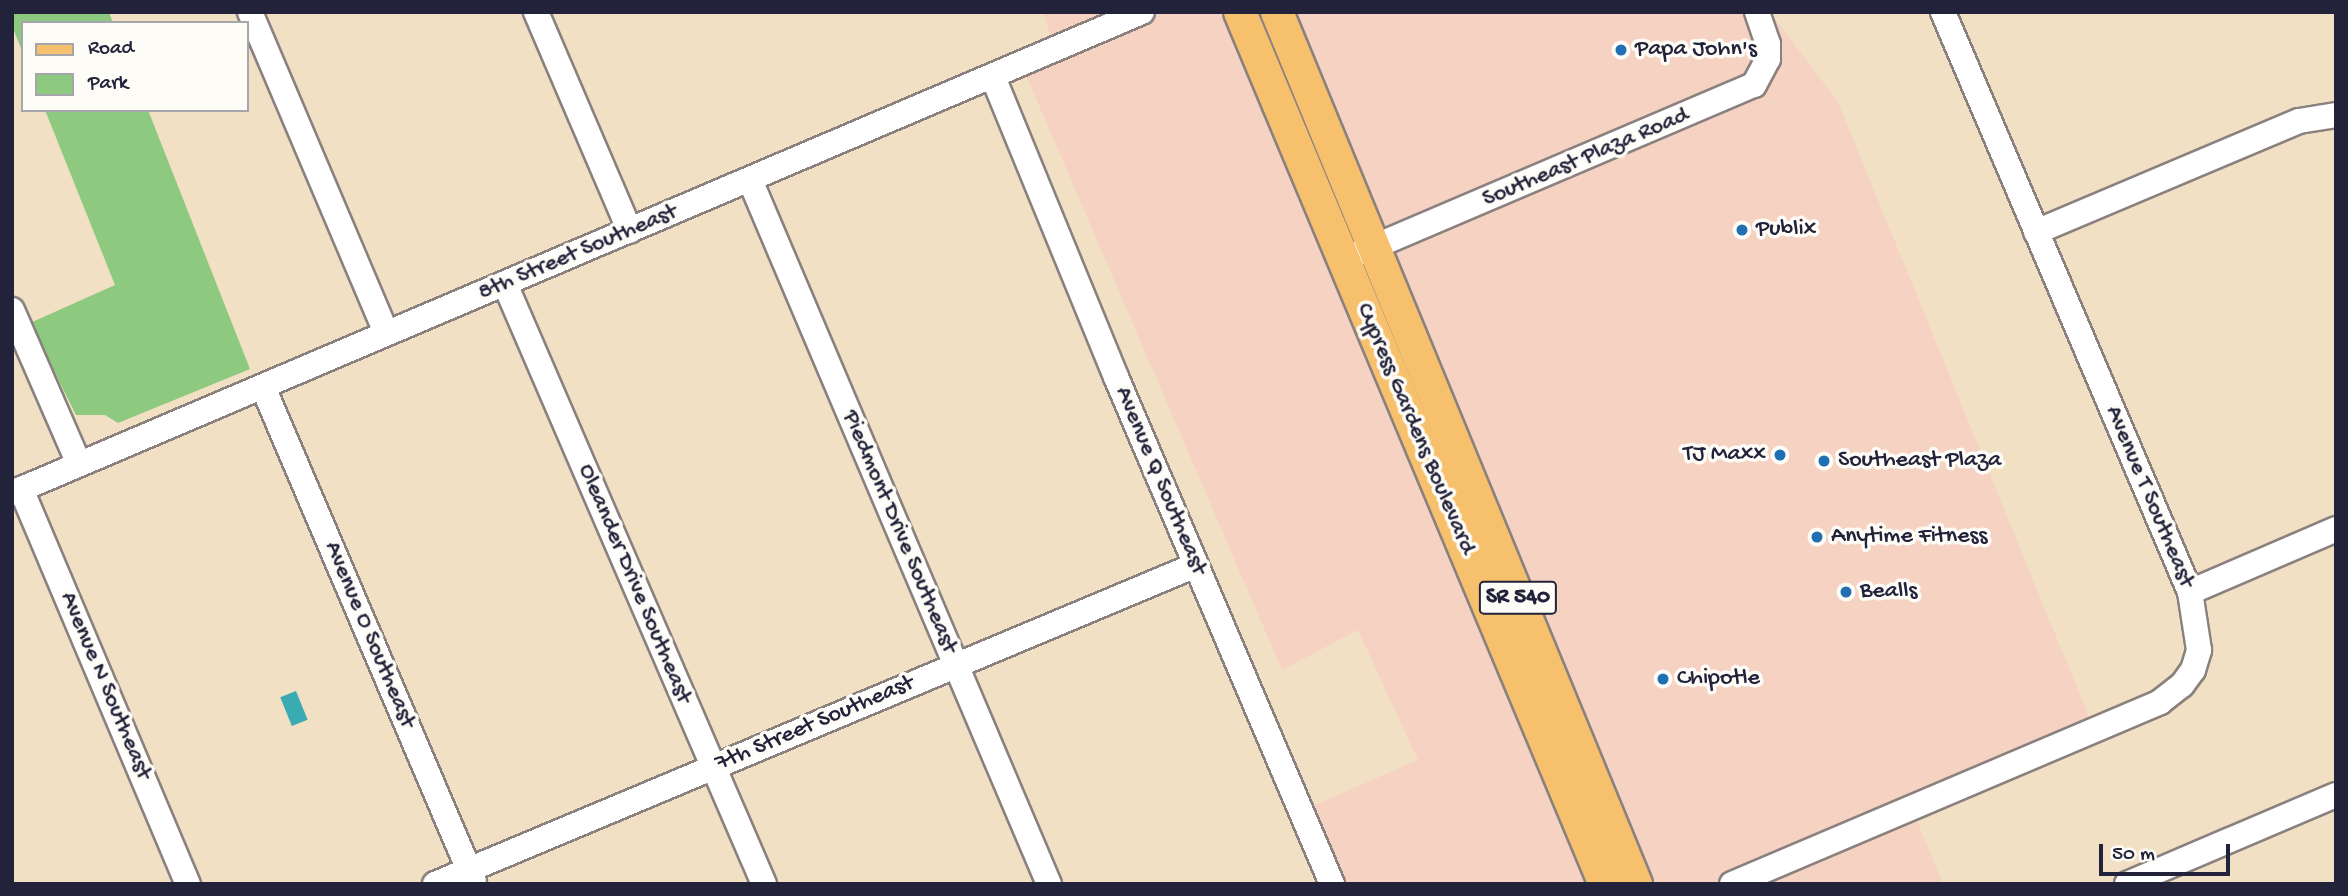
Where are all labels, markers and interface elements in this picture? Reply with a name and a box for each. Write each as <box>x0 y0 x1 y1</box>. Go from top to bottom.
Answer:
legend <box>21 21 248 112</box>
place label: Papa John's <box>1635 36 1757 64</box>
text: Road <box>88 37 134 62</box>
marker: Papa John's <box>1613 42 1629 58</box>
text: Park <box>88 72 128 97</box>
street label: Southeast Plaza Road <box>1478 101 1694 215</box>
street label: 8th Street Southeast <box>474 198 682 308</box>
place label: Publix <box>1756 216 1816 244</box>
marker: Publix <box>1734 222 1750 238</box>
street label: Cypress Gardens Boulevard <box>1349 299 1481 559</box>
street label: Avenue Q Southeast <box>1107 383 1213 579</box>
street label: Avenue T Southeast <box>2098 402 2200 592</box>
street label: Piedmont Drive Southeast <box>835 406 963 658</box>
place label: TJ Maxx <box>1683 441 1766 469</box>
marker: TJ Maxx <box>1772 447 1788 463</box>
place label: Southeast Plaza <box>1838 447 2001 475</box>
marker: Southeast Plaza <box>1816 453 1832 469</box>
street label: Oleander Drive Southeast <box>570 460 698 708</box>
place label: Anytime Fitness <box>1831 523 1987 551</box>
marker: Anytime Fitness <box>1809 529 1825 545</box>
street label: Avenue O Southeast <box>317 537 421 733</box>
road number: SR 540 <box>1478 578 1558 618</box>
place label: Bealls <box>1860 578 1917 606</box>
marker: Bealls <box>1838 584 1854 600</box>
street label: Avenue N Southeast <box>52 588 158 784</box>
place label: Chipotle <box>1677 665 1760 693</box>
street label: 7th Street Southeast <box>712 669 918 779</box>
marker: Chipotle <box>1655 671 1671 687</box>
scale bar <box>2103 830 2234 874</box>
text: 50 m <box>2112 843 2155 868</box>

